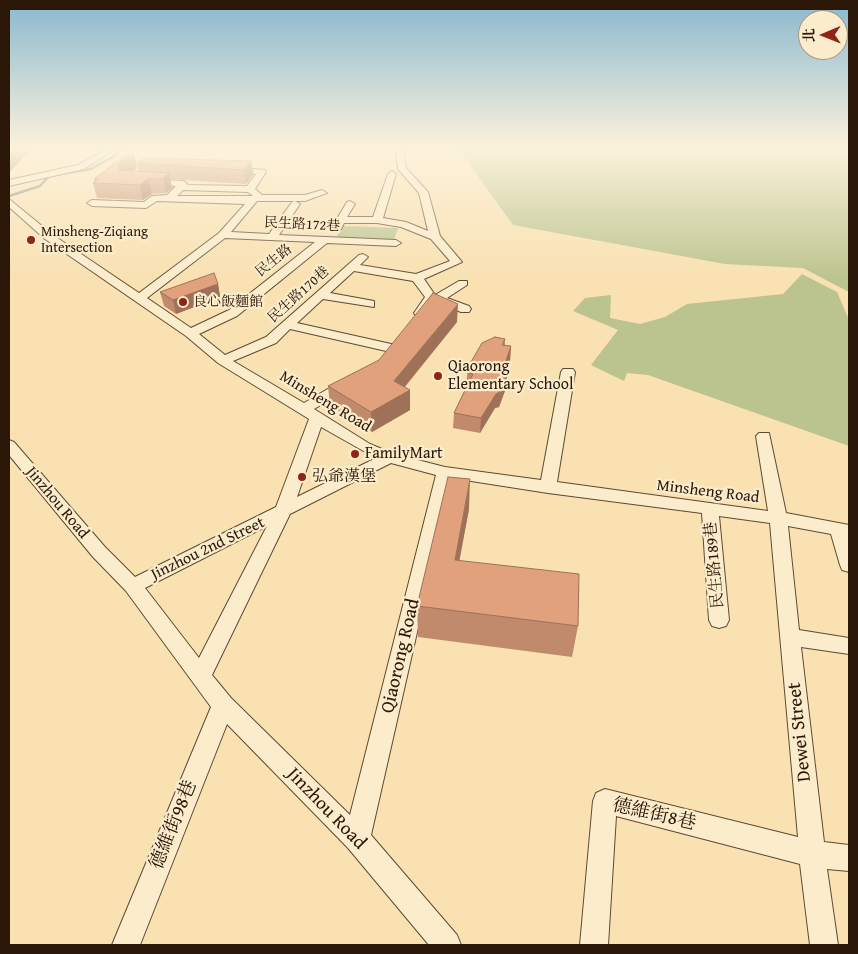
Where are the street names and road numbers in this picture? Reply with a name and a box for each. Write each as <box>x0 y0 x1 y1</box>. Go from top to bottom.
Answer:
street label: 民生路172巷 <box>264 215 340 235</box>
street label: 民生路 <box>252 241 296 281</box>
street label: 民生路170巷 <box>265 263 333 327</box>
street label: Minsheng Road <box>276 367 374 437</box>
street label: Jinzhou Road <box>21 463 93 543</box>
street label: Minsheng Road <box>656 476 760 508</box>
street label: Jinzhou 2nd Street <box>148 513 268 585</box>
street label: 民生路189巷 <box>702 521 728 609</box>
street label: Qiaorong Road <box>377 597 425 715</box>
street label: Dewei Street <box>783 681 817 783</box>
street label: Jinzhou Road <box>281 763 371 855</box>
street label: 德維街98巷 <box>146 777 202 873</box>
street label: 德維街8巷 <box>610 794 698 836</box>

